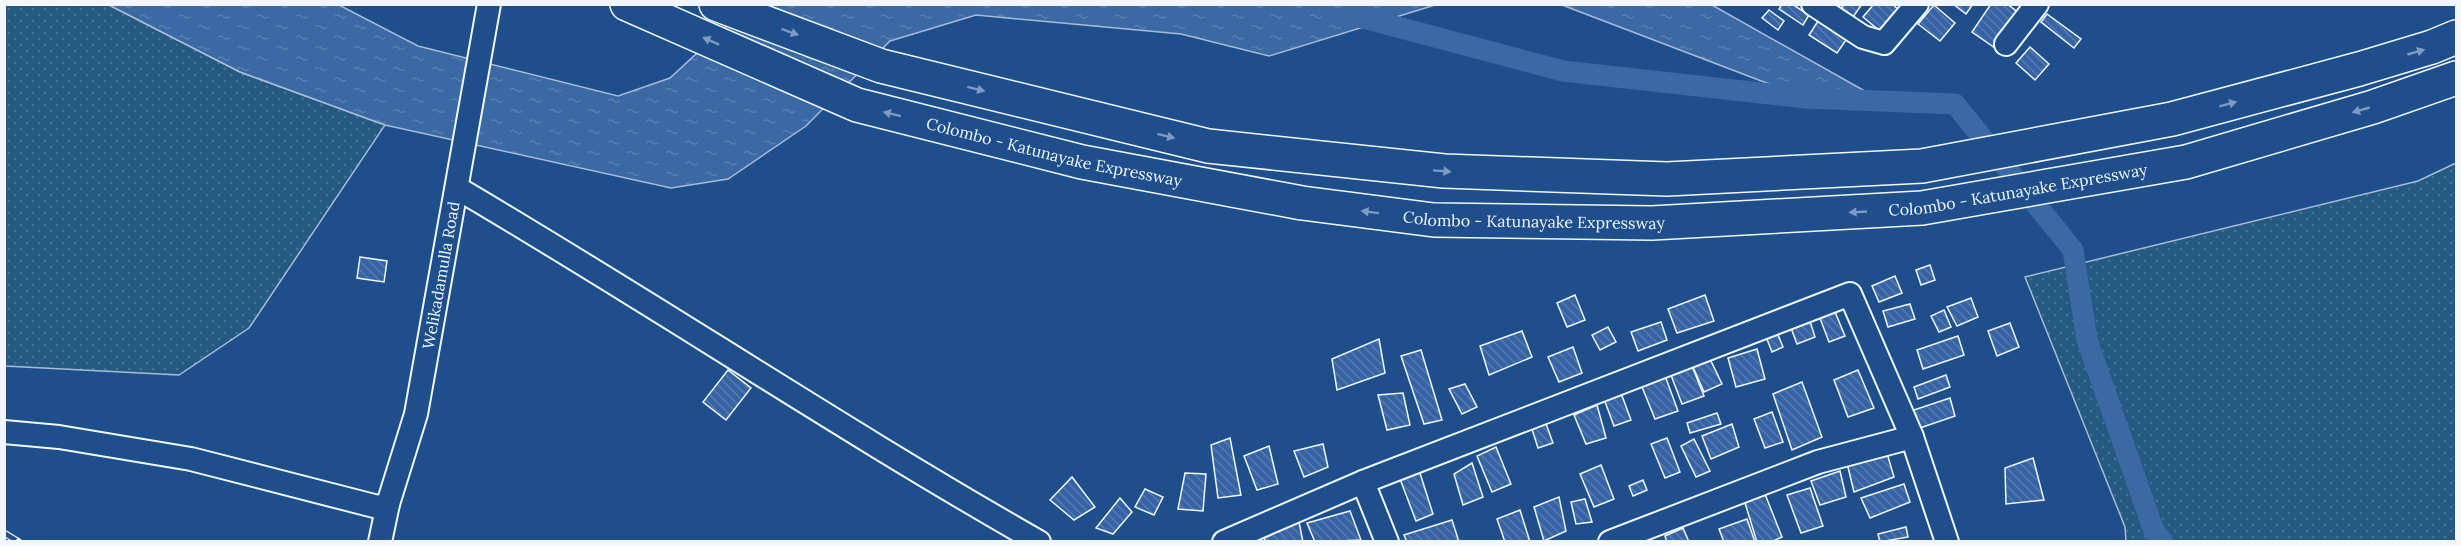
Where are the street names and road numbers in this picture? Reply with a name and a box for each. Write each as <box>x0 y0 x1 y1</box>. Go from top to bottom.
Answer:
street label: Colombo - Katunayake Expressway <box>924 113 1184 191</box>
street label: Colombo - Katunayake Expressway <box>1888 159 2149 220</box>
street label: Welikadamulla Road <box>418 199 464 351</box>
street label: Colombo - Katunayake Expressway <box>1402 206 1666 233</box>

